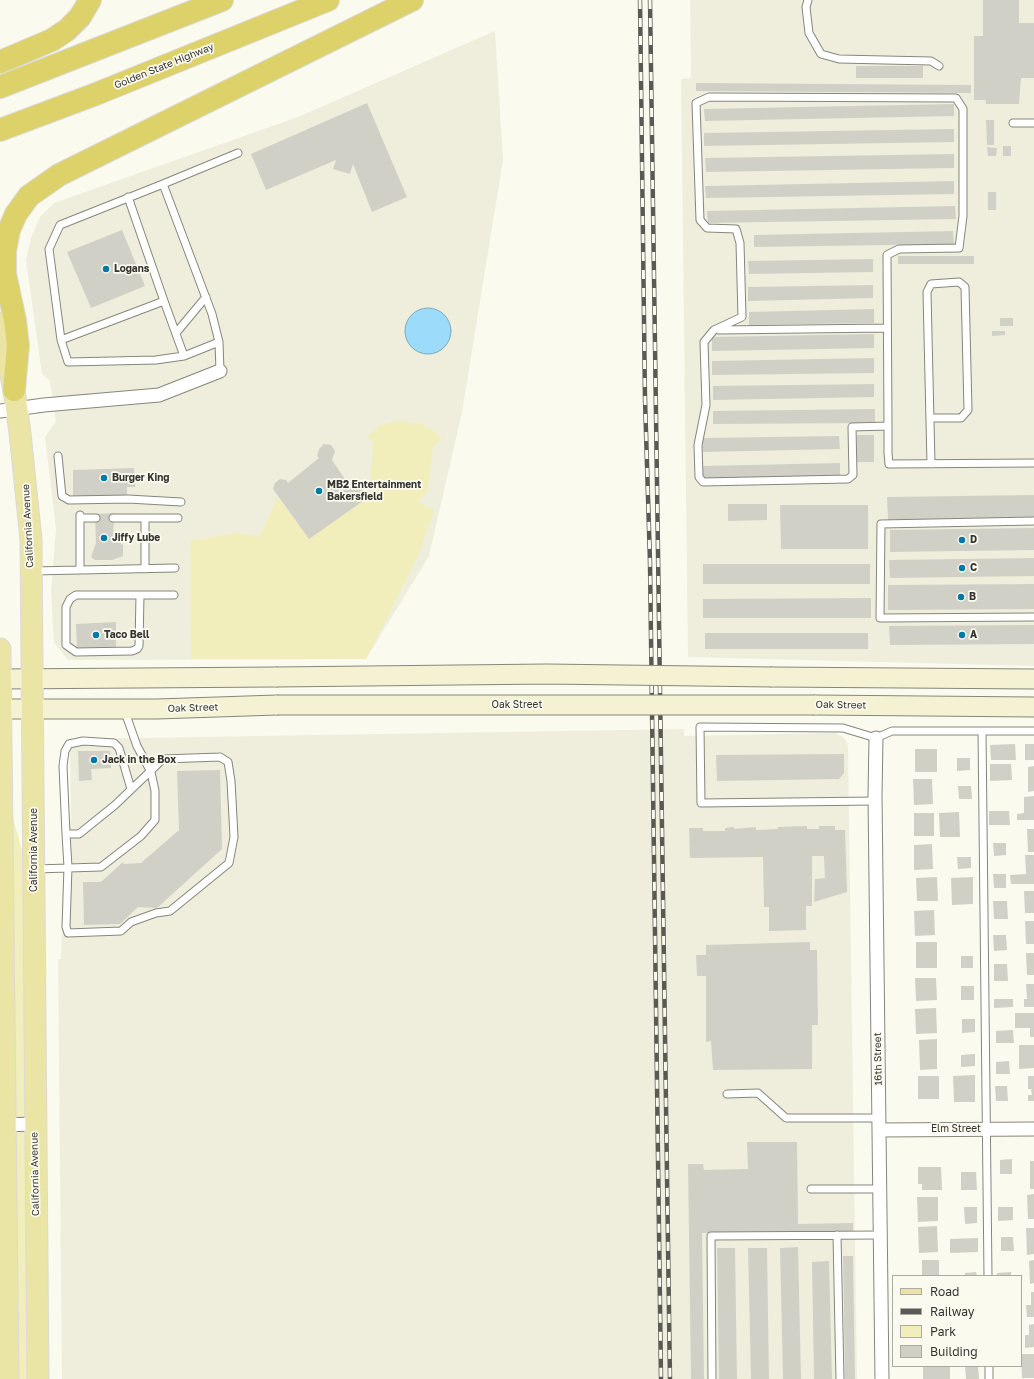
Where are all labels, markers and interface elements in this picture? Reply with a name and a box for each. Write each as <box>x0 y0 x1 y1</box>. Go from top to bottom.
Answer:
street label: Golden State Highway <box>113 41 215 91</box>
place label: Logans <box>114 263 149 275</box>
marker: Logans <box>101 264 111 274</box>
place label: Burger King <box>112 472 169 484</box>
marker: Burger King <box>99 473 109 483</box>
place label: MB2 Entertainment Bakersfield <box>327 479 421 502</box>
street label: California Avenue <box>20 484 36 568</box>
marker: MB2 Entertainment Bakersfield <box>314 486 324 496</box>
place label: Jiffy Lube <box>112 532 160 544</box>
marker: Jiffy Lube <box>99 533 109 543</box>
place label: D <box>970 534 977 546</box>
marker: D <box>957 535 967 545</box>
place label: C <box>970 562 977 574</box>
marker: C <box>957 563 967 573</box>
place label: B <box>969 591 976 603</box>
marker: B <box>956 592 966 602</box>
place label: Taco Bell <box>104 629 149 641</box>
place label: A <box>970 629 977 641</box>
marker: Taco Bell <box>91 630 101 640</box>
marker: A <box>957 630 967 640</box>
street label: Oak Street <box>492 699 542 711</box>
street label: Oak Street <box>815 699 867 711</box>
street label: Oak Street <box>167 701 219 715</box>
place label: Jack in the Box <box>102 754 176 766</box>
marker: Jack in the Box <box>89 755 99 765</box>
street label: California Avenue <box>28 808 40 892</box>
street label: 16th Street <box>872 1032 884 1086</box>
street label: Elm Street <box>931 1123 981 1135</box>
street label: California Avenue <box>28 1132 42 1216</box>
legend <box>892 1275 1022 1367</box>
text: Road <box>930 1284 959 1299</box>
text: Railway <box>930 1304 975 1319</box>
text: Park <box>930 1324 956 1339</box>
text: Building <box>930 1344 978 1359</box>

